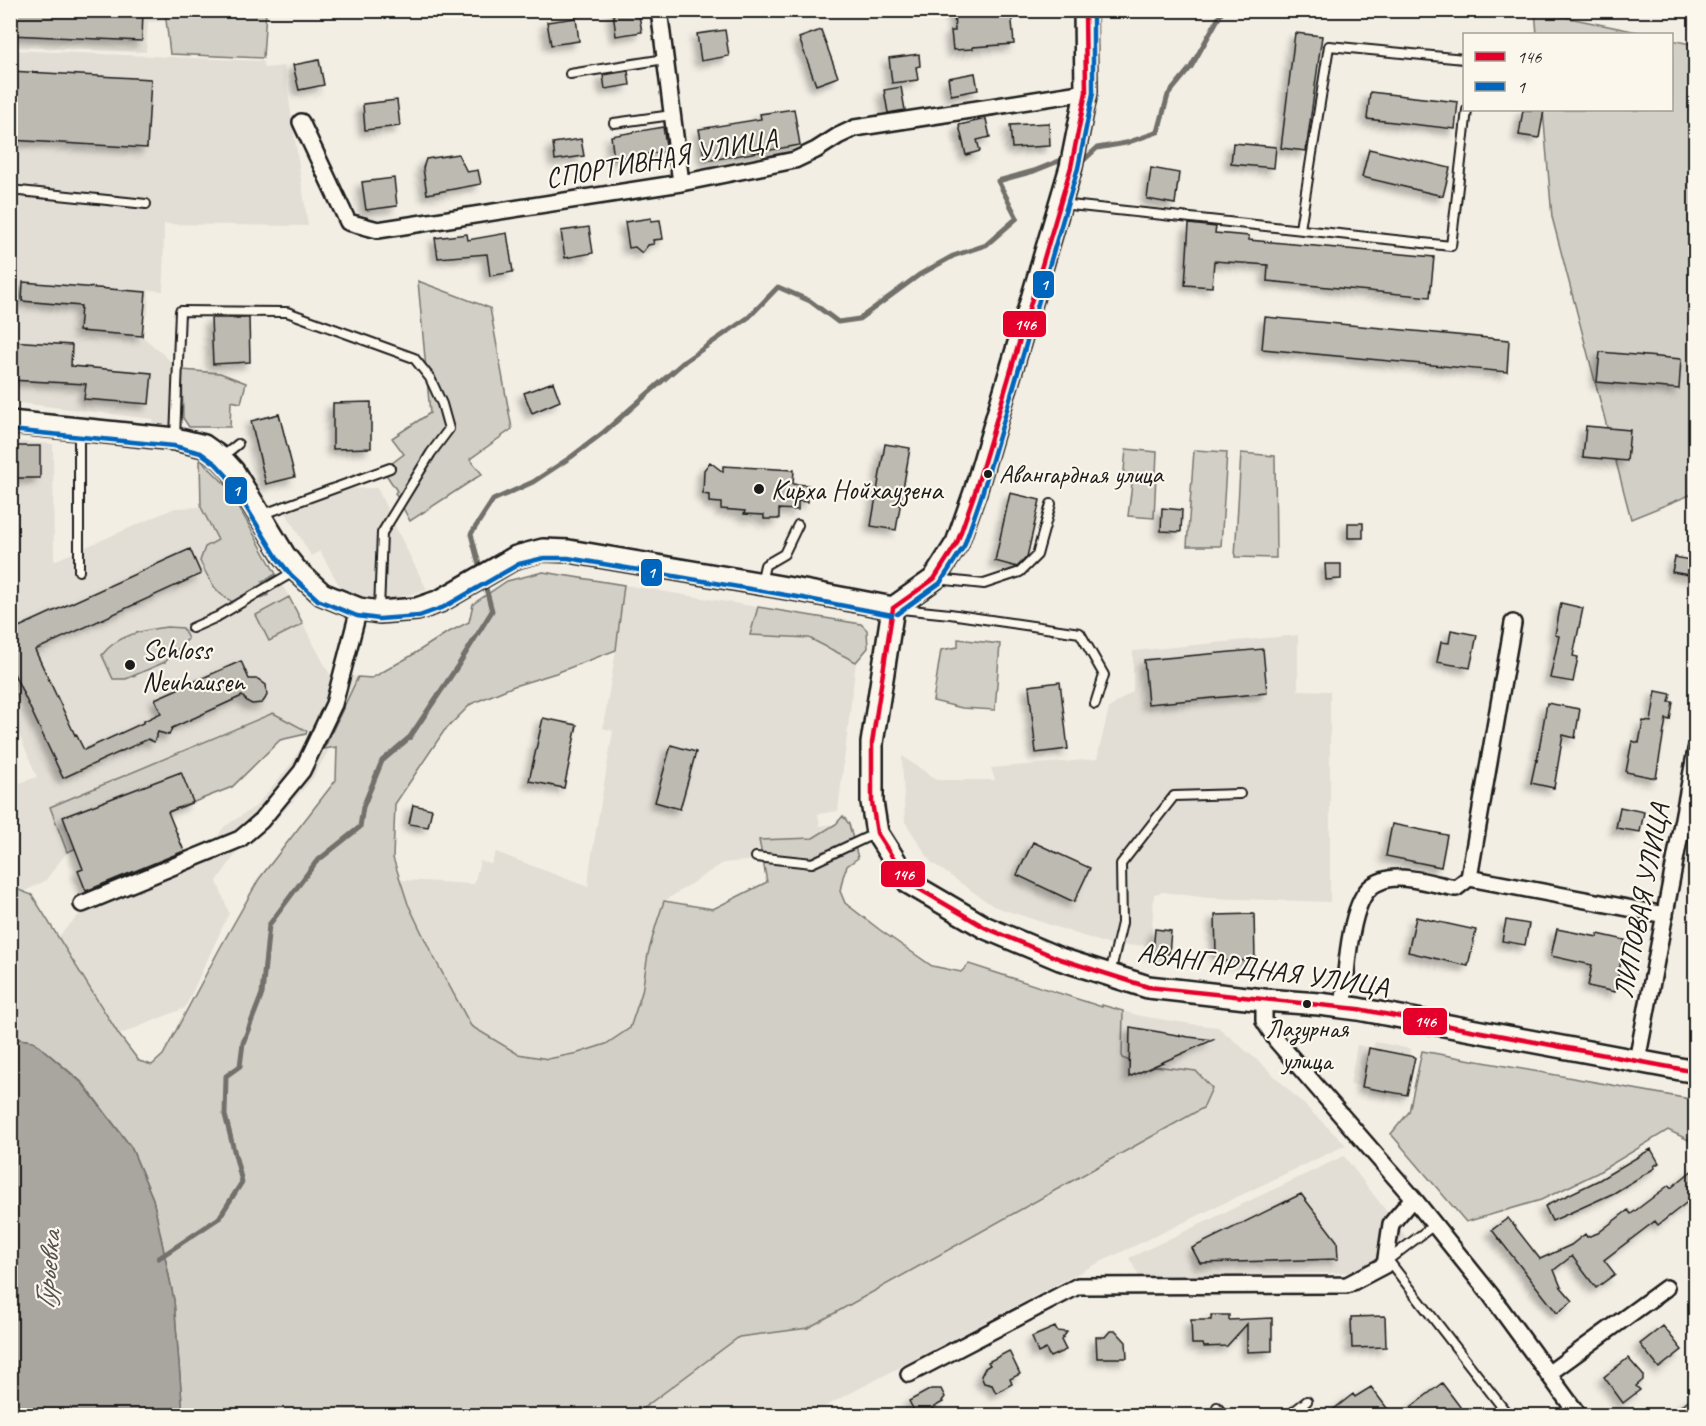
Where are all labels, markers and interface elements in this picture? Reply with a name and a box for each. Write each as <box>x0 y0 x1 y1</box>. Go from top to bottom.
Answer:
legend <box>1463 33 1673 111</box>
text: 146 <box>1517 46 1542 68</box>
text: 1 <box>1517 76 1526 98</box>
street label: СПОРТИВНАЯ УЛИЦА <box>543 120 781 196</box>
line badge: 1 <box>1032 270 1055 299</box>
text: 1 <box>1040 275 1049 295</box>
line badge: 146 <box>1002 310 1047 338</box>
text: 146 <box>1014 315 1037 335</box>
place label: Авангардная улица <box>999 458 1164 491</box>
marker: Авангардная улица <box>982 468 994 480</box>
place label: Кирха Нойхаузена <box>771 472 944 507</box>
line badge: 1 <box>224 476 248 505</box>
text: 1 <box>232 481 241 501</box>
marker: Кирха Нойхаузена <box>752 482 766 496</box>
line badge: 1 <box>640 558 663 587</box>
text: 1 <box>647 563 656 583</box>
place label: Schloss Neuhausen <box>142 632 246 699</box>
marker: Schloss Neuhausen <box>123 658 137 672</box>
street label: ЛИПОВАЯ УЛИЦА <box>1605 799 1677 1001</box>
line badge: 146 <box>880 860 926 888</box>
text: 146 <box>892 865 915 885</box>
street label: АВАНГАРДНАЯ УЛИЦА <box>1135 934 1391 1004</box>
marker: Лазурная улица <box>1301 998 1313 1010</box>
line badge: 146 <box>1402 1007 1448 1036</box>
place label: Лазурная улица <box>1266 1012 1350 1077</box>
text: 146 <box>1414 1012 1437 1032</box>
water label: Гурьевка <box>25 1226 70 1311</box>

